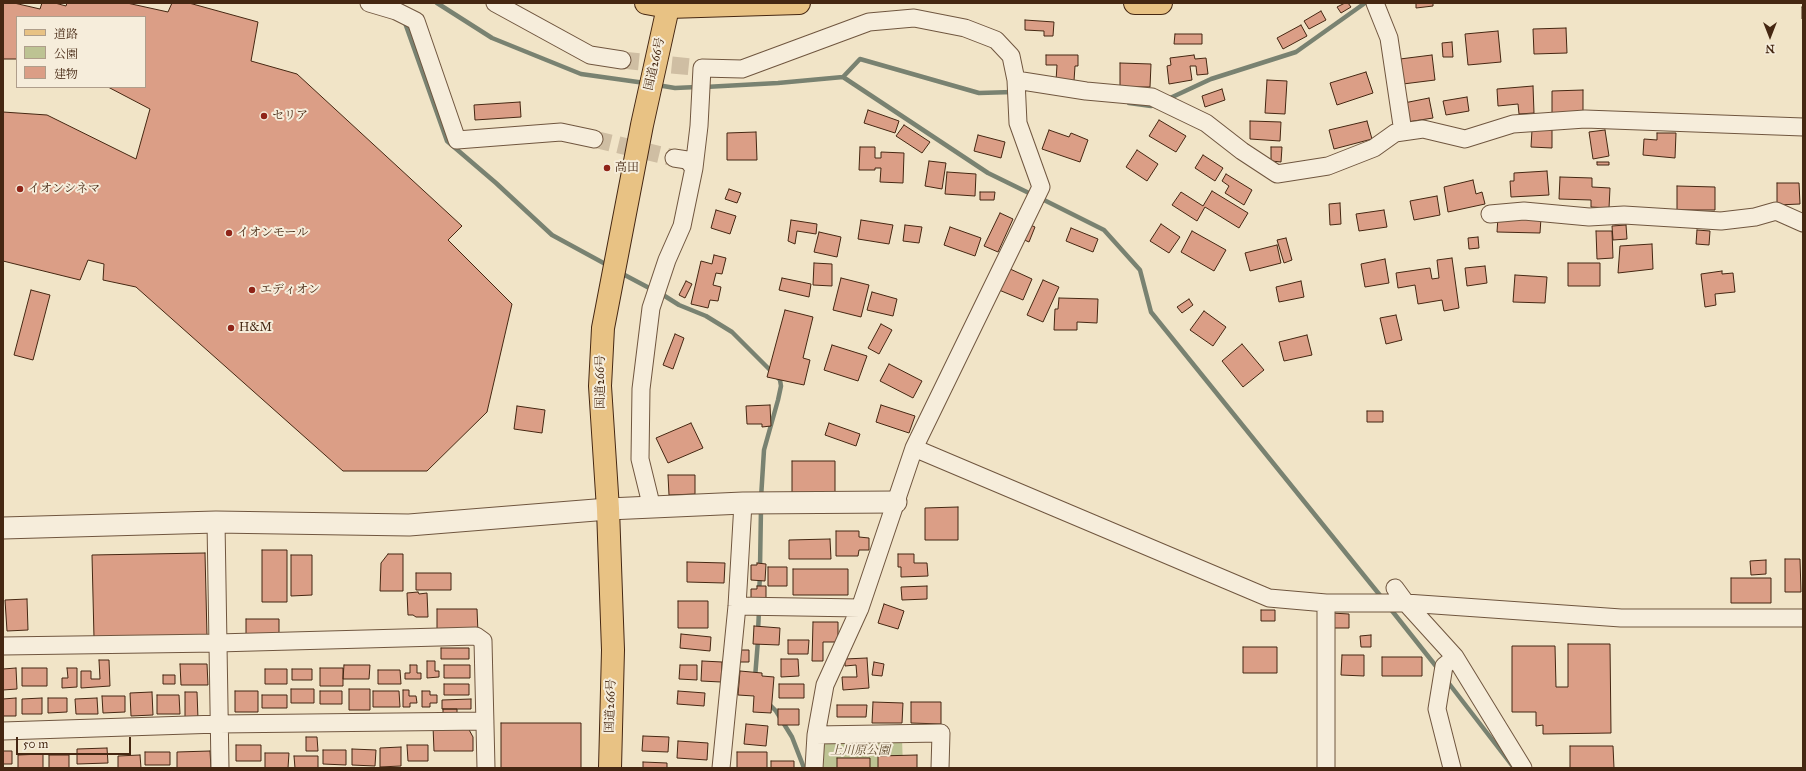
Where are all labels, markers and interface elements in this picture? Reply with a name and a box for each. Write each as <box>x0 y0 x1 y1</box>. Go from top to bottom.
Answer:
legend <box>16 16 146 88</box>
north arrow <box>1750 16 1790 56</box>
text: 道路 <box>54 27 78 41</box>
street label: 国道266号 <box>642 36 668 92</box>
text: N <box>1765 42 1775 55</box>
text: 公園 <box>54 47 78 61</box>
text: 建物 <box>54 67 78 81</box>
place label: セリア <box>272 109 308 123</box>
marker: セリア <box>259 111 269 121</box>
place label: 高田 <box>615 161 639 175</box>
marker: 高田 <box>602 163 612 173</box>
place label: イオンシネマ <box>28 182 100 196</box>
marker: イオンシネマ <box>15 184 25 194</box>
place label: イオンモール <box>237 226 309 240</box>
marker: イオンモール <box>224 228 234 238</box>
place label: エディオン <box>260 283 320 297</box>
marker: エディオン <box>247 285 257 295</box>
place label: H&M <box>239 321 272 335</box>
marker: H&M <box>226 323 236 333</box>
street label: 国道266号 <box>594 355 608 409</box>
street label: 国道266号 <box>603 679 619 733</box>
scale bar <box>18 729 133 755</box>
text: 50 m <box>23 737 48 751</box>
park label: 上川原公園 <box>830 744 890 758</box>

